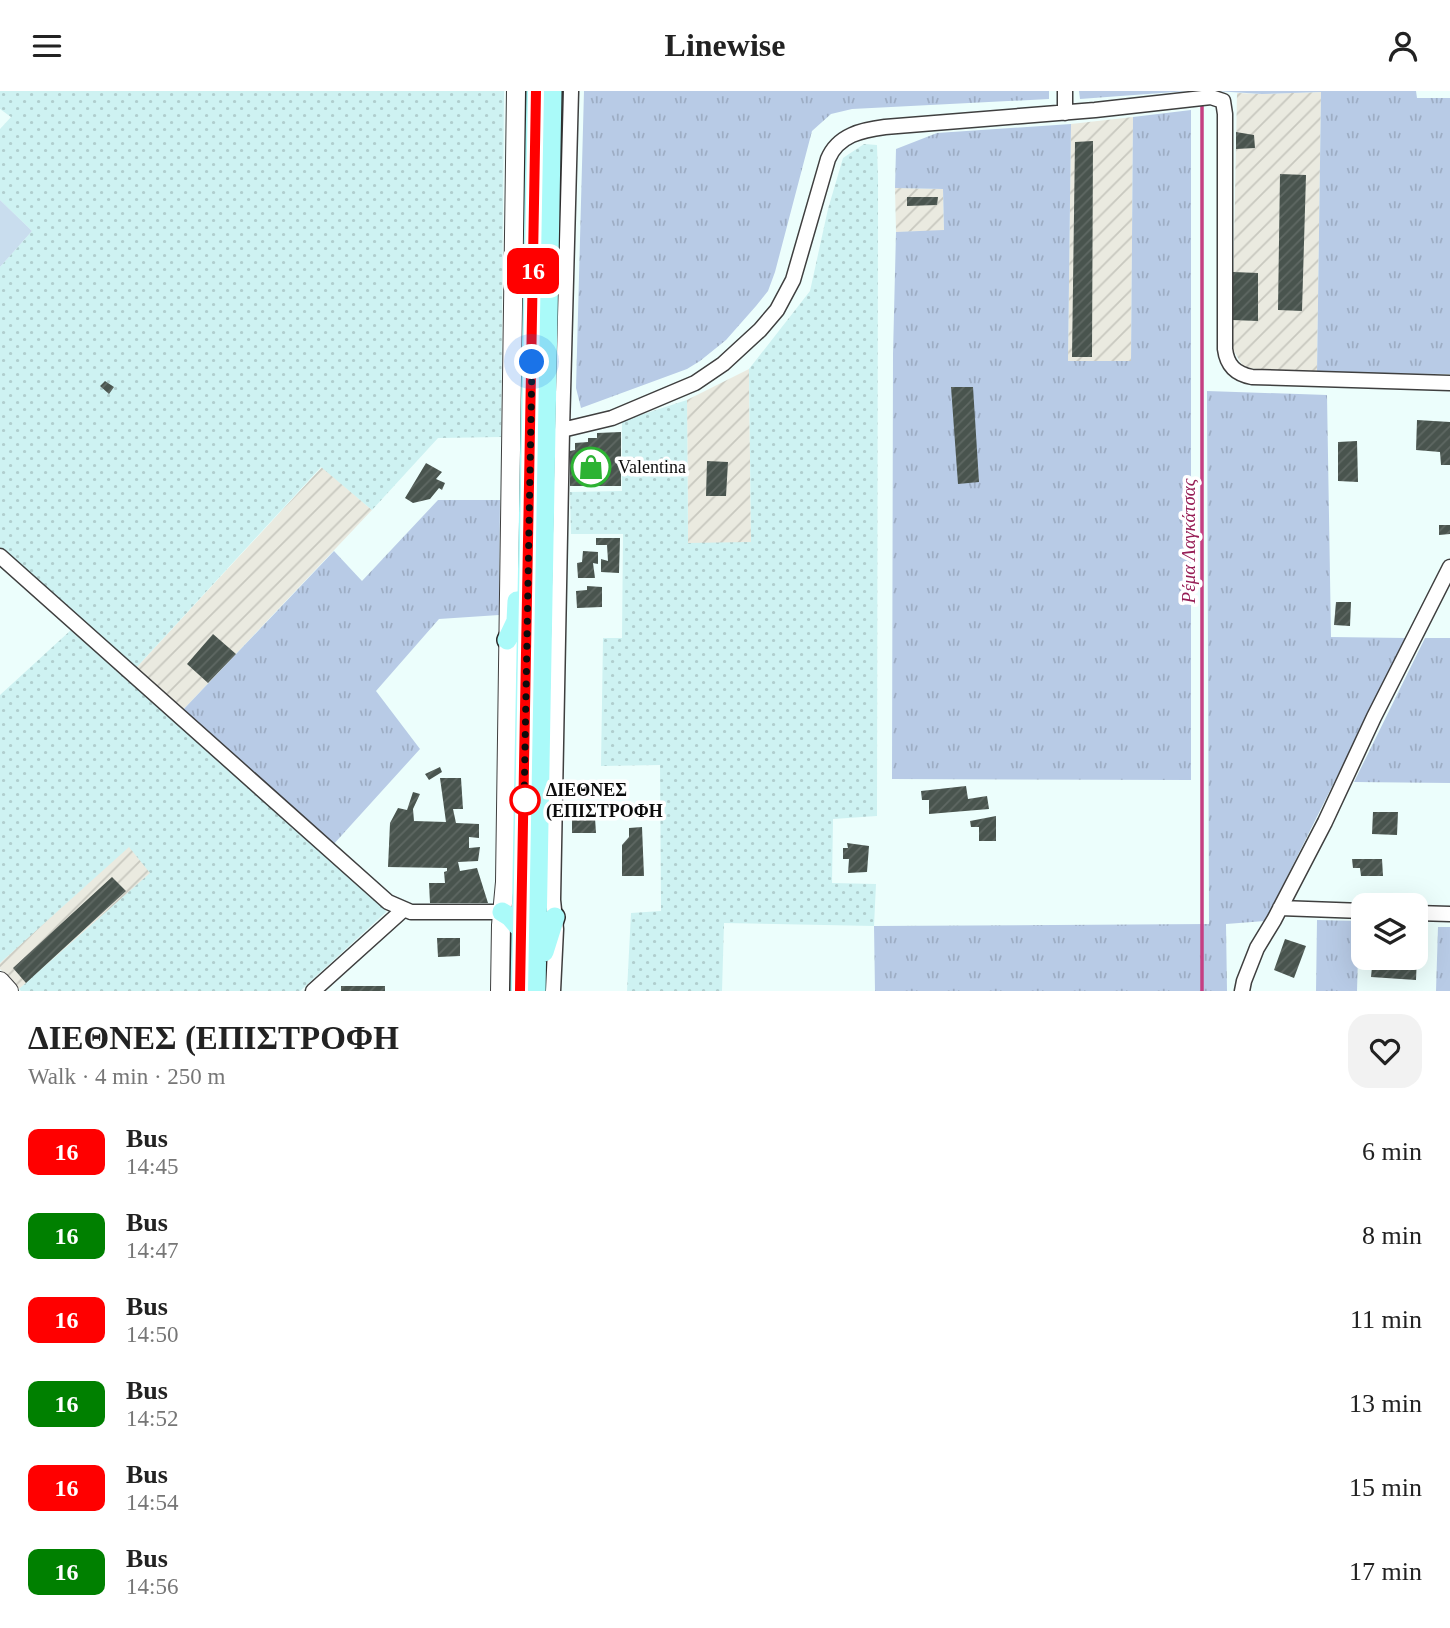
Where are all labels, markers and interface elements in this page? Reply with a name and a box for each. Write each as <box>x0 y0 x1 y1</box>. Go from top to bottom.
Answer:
icon: menu <box>28 27 66 65</box>
text: Linewise <box>665 27 785 63</box>
icon: person <box>1384 27 1422 65</box>
line badge: 16 <box>502 248 564 294</box>
text: 16 <box>521 258 545 284</box>
your location <box>514 344 549 379</box>
shop icon: Valentina <box>570 446 612 488</box>
place label: Valentina <box>618 457 686 477</box>
water label: Ρέμα Λαγκάτσας <box>1178 478 1199 604</box>
place label: ΔΙΕΘΝΕΣ (ΕΠΙΣΤΡΟΦΗ <box>546 780 663 822</box>
marker: ΔΙΕΘΝΕΣ (ΕΠΙΣΤΡΟΦΗ <box>510 785 540 815</box>
map controls <box>1351 893 1428 970</box>
button: layers <box>1351 893 1428 970</box>
button: heart <box>1348 1014 1422 1088</box>
text: ΔΙΕΘΝΕΣ (ΕΠΙΣΤΡΟΦΗ <box>28 1020 399 1056</box>
text: Walk · 4 min · 250 m <box>28 1064 225 1089</box>
text: Bus <box>126 1124 168 1153</box>
text: 6 min <box>1362 1137 1422 1166</box>
text: 16 <box>55 1139 79 1165</box>
text: 14:45 <box>126 1154 178 1179</box>
text: Bus <box>126 1208 168 1237</box>
text: 8 min <box>1362 1221 1422 1250</box>
text: 16 <box>55 1223 79 1249</box>
text: 14:47 <box>126 1238 178 1263</box>
text: Bus <box>126 1292 168 1321</box>
text: 11 min <box>1350 1305 1422 1334</box>
text: 16 <box>55 1307 79 1333</box>
text: 14:50 <box>126 1322 178 1347</box>
text: Bus <box>126 1376 168 1405</box>
text: 13 min <box>1349 1389 1422 1418</box>
text: 16 <box>55 1391 79 1417</box>
text: 14:52 <box>126 1406 178 1431</box>
text: Bus <box>126 1460 168 1489</box>
text: 15 min <box>1349 1473 1422 1502</box>
text: 16 <box>55 1475 79 1501</box>
text: 14:54 <box>126 1490 178 1515</box>
text: Bus <box>126 1544 168 1573</box>
text: 17 min <box>1349 1557 1422 1586</box>
text: 16 <box>55 1559 79 1585</box>
text: 14:56 <box>126 1574 178 1599</box>

